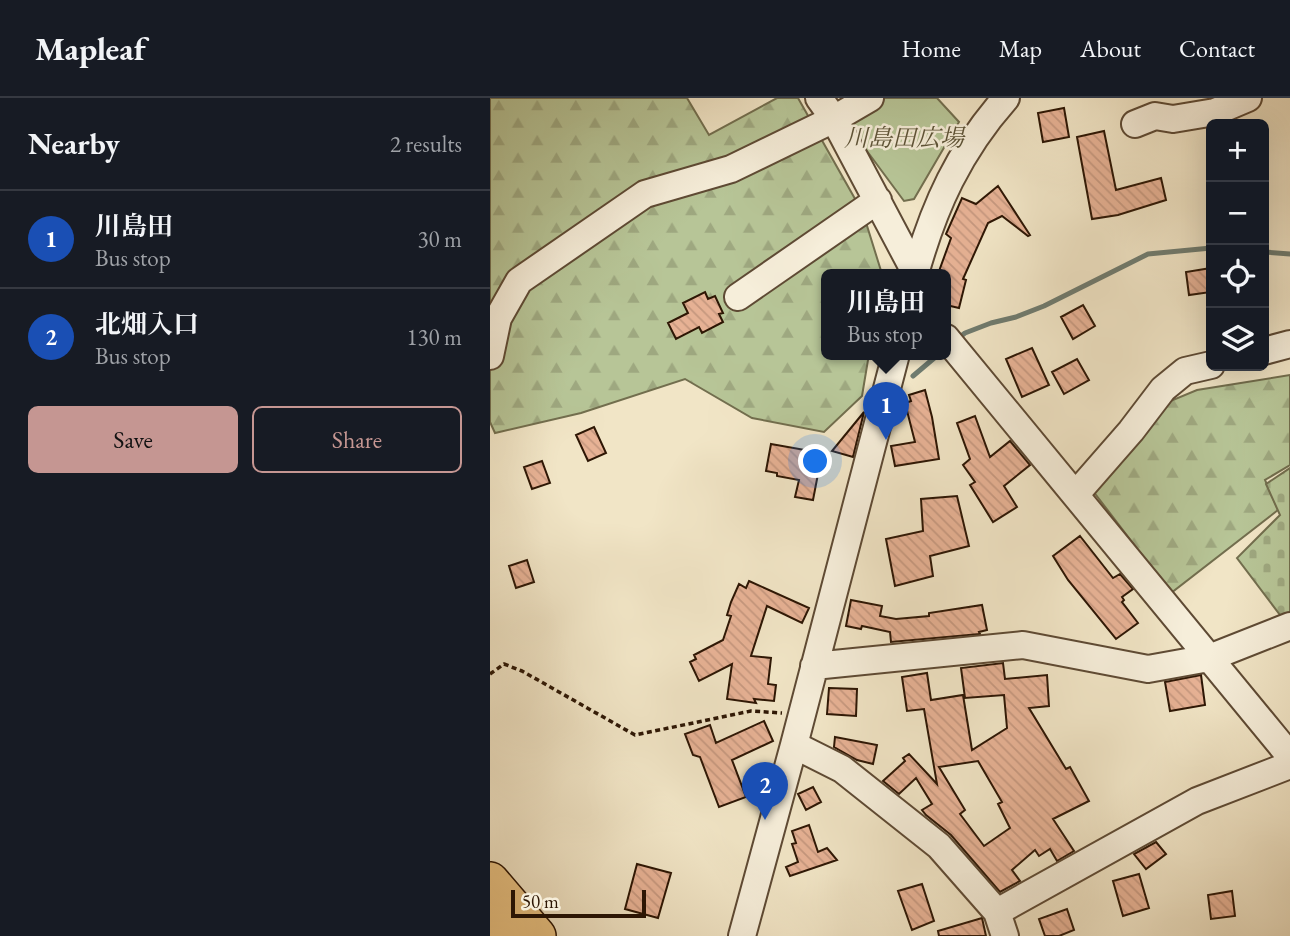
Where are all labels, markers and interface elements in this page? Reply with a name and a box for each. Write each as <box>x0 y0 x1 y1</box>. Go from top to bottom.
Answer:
text: Mapleaf <box>35 27 146 70</box>
text: Home <box>901 33 961 64</box>
text: Map <box>999 33 1042 64</box>
text: About <box>1080 33 1141 64</box>
text: Contact <box>1179 33 1255 64</box>
map controls <box>1206 119 1269 371</box>
button: + <box>1206 119 1269 182</box>
park label: 川島田広場 <box>844 122 966 153</box>
text: Nearby <box>28 124 120 163</box>
text: 2 results <box>390 129 462 159</box>
button: − <box>1206 182 1269 245</box>
text: 川島田 <box>95 209 173 243</box>
text: 1 <box>45 224 57 254</box>
text: 30 m <box>417 224 462 254</box>
text: Bus stop <box>95 243 171 273</box>
button: locate <box>1206 245 1269 308</box>
popup <box>821 269 951 360</box>
text: 川島田 <box>847 285 925 319</box>
text: 北畑入口 <box>95 307 199 341</box>
button: layers <box>1206 308 1269 371</box>
text: Bus stop <box>847 319 923 349</box>
text: 2 <box>45 322 57 352</box>
text: 130 m <box>406 322 462 352</box>
text: Bus stop <box>95 341 171 371</box>
pin: 1 <box>863 382 909 440</box>
button: Save <box>28 406 238 473</box>
button: Share <box>252 406 462 473</box>
your location <box>798 444 832 478</box>
pin: 2 <box>742 762 788 820</box>
scale bar <box>511 887 646 919</box>
text: 50 m <box>522 889 559 914</box>

